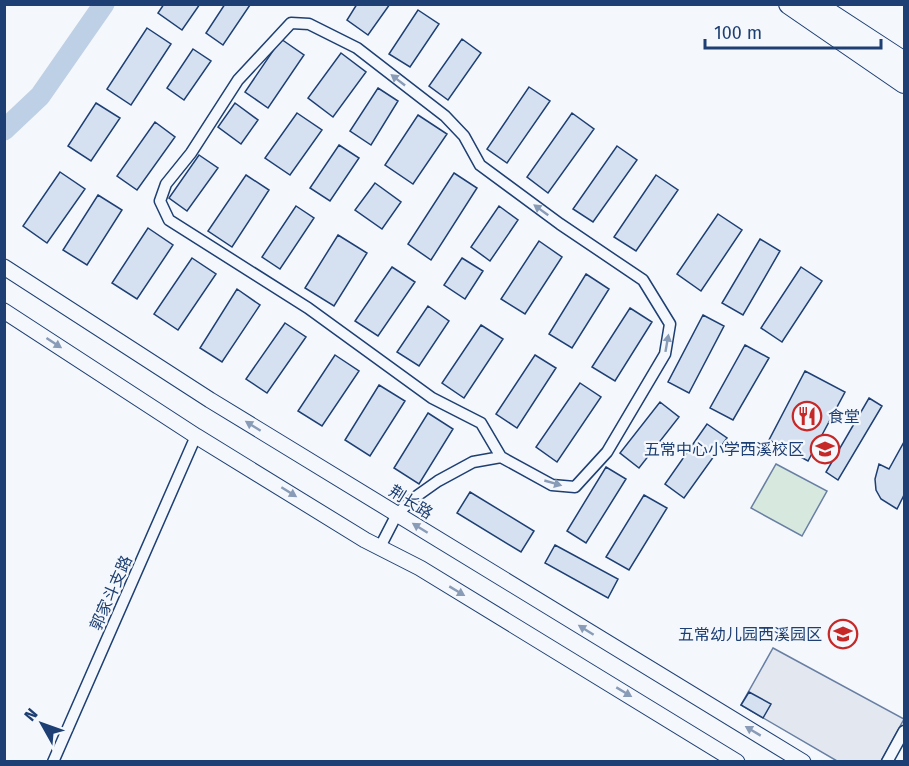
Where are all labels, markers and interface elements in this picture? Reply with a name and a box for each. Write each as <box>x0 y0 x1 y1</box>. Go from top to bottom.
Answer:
scale bar <box>705 12 880 50</box>
text: 100 m <box>714 22 762 44</box>
one-way arrow <box>391 74 407 86</box>
one-way arrow <box>533 204 548 216</box>
one-way arrow <box>662 333 671 352</box>
one-way arrow <box>45 337 61 349</box>
restaurant icon: 食堂 <box>791 400 823 432</box>
place label: 食堂 <box>828 407 860 426</box>
one-way arrow <box>245 421 262 432</box>
school or university icon: 五常中心小学西溪校区 <box>809 433 841 465</box>
place label: 五常中心小学西溪校区 <box>644 440 804 459</box>
one-way arrow <box>544 479 562 488</box>
street label: 荆长路 <box>386 481 436 523</box>
one-way arrow <box>281 486 298 497</box>
one-way arrow <box>412 523 428 534</box>
street label: 郭家斗支路 <box>86 553 136 633</box>
one-way arrow <box>449 585 465 596</box>
school or university icon: 五常幼儿园西溪园区 <box>827 618 859 650</box>
one-way arrow <box>578 624 594 635</box>
place label: 五常幼儿园西溪园区 <box>678 625 822 644</box>
one-way arrow <box>616 687 632 698</box>
north arrow <box>12 694 72 754</box>
text: N <box>20 705 42 725</box>
one-way arrow <box>745 726 761 737</box>

